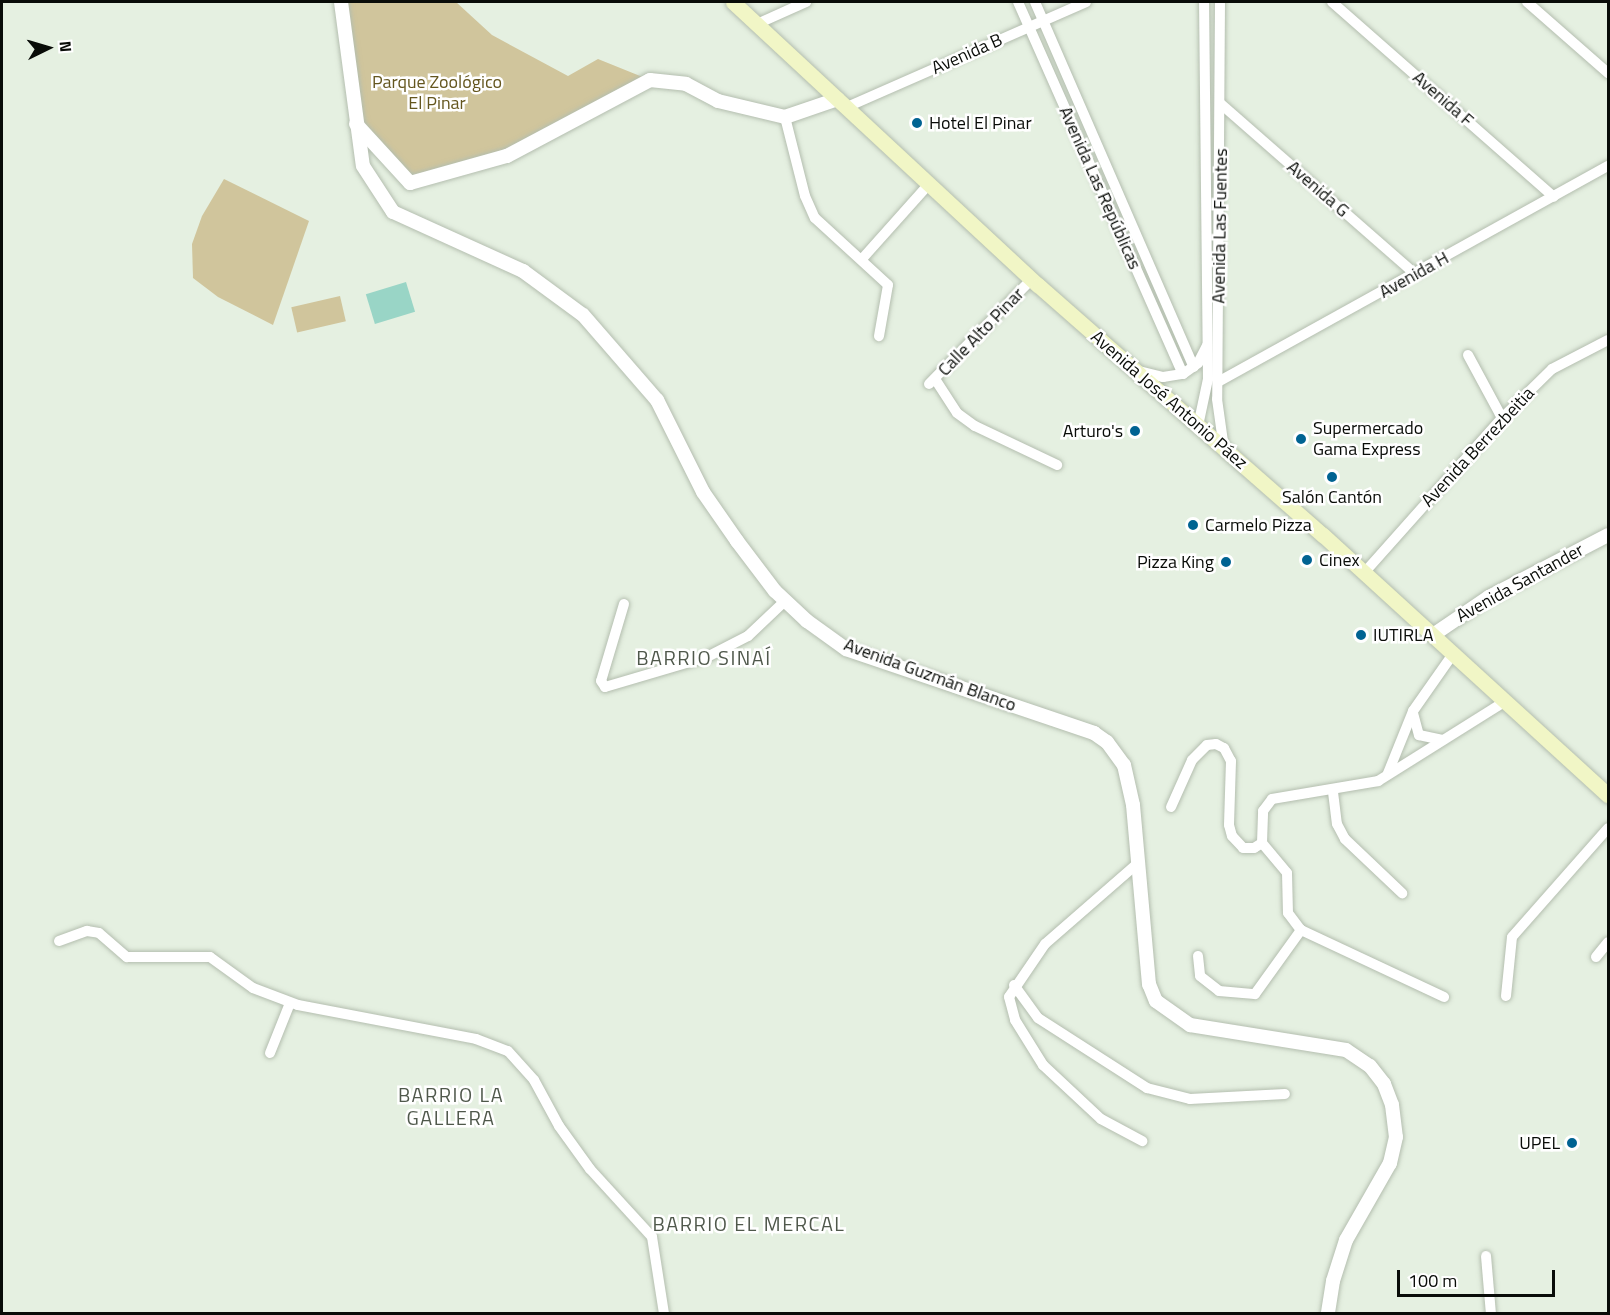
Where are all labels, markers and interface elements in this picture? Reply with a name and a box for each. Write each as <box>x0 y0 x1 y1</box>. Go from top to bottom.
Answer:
north arrow <box>18 18 78 78</box>
street label: Avenida B <box>928 29 1006 79</box>
text: N <box>53 40 78 53</box>
street label: Avenida F <box>1408 67 1478 131</box>
park label: Parque Zoológico El Pinar <box>372 72 502 115</box>
street label: Avenida Las Repúblicas <box>1054 103 1146 273</box>
place label: Hotel El Pinar <box>929 112 1032 134</box>
marker: Hotel El Pinar <box>910 116 924 130</box>
street label: Avenida Las Fuentes <box>1208 148 1232 304</box>
street label: Avenida G <box>1283 156 1353 222</box>
street label: Avenida H <box>1375 247 1453 303</box>
street label: Calle Alto Pinar <box>934 283 1028 381</box>
street label: Avenida José Antonio Páez <box>1086 326 1252 474</box>
street label: Avenida Berrezbeitia <box>1417 383 1539 511</box>
place label: Supermercado Gama Express <box>1313 418 1423 460</box>
place label: Arturo's <box>1063 420 1123 442</box>
marker: Arturo's <box>1128 424 1142 438</box>
marker: Supermercado Gama Express <box>1294 432 1308 446</box>
marker: Salón Cantón <box>1325 470 1339 484</box>
place label: Salón Cantón <box>1282 486 1382 508</box>
place label: Carmelo Pizza <box>1205 514 1312 536</box>
marker: Carmelo Pizza <box>1186 518 1200 532</box>
street label: Avenida Santander <box>1453 539 1587 627</box>
place label: Cinex <box>1319 549 1360 571</box>
place label: Pizza King <box>1137 551 1214 573</box>
marker: Cinex <box>1300 553 1314 567</box>
marker: Pizza King <box>1219 555 1233 569</box>
place label: IUTIRLA <box>1373 624 1433 646</box>
marker: IUTIRLA <box>1354 628 1368 642</box>
street label: Avenida Guzmán Blanco <box>841 634 1019 716</box>
district label: BARRIO SINAÍ <box>636 645 772 669</box>
district label: BARRIO LA GALLERA <box>398 1083 504 1130</box>
place label: UPEL <box>1519 1132 1560 1154</box>
marker: UPEL <box>1565 1136 1579 1150</box>
district label: BARRIO EL MERCAL <box>653 1211 845 1235</box>
scale bar <box>1400 1258 1558 1296</box>
text: 100 m <box>1408 1267 1457 1294</box>

